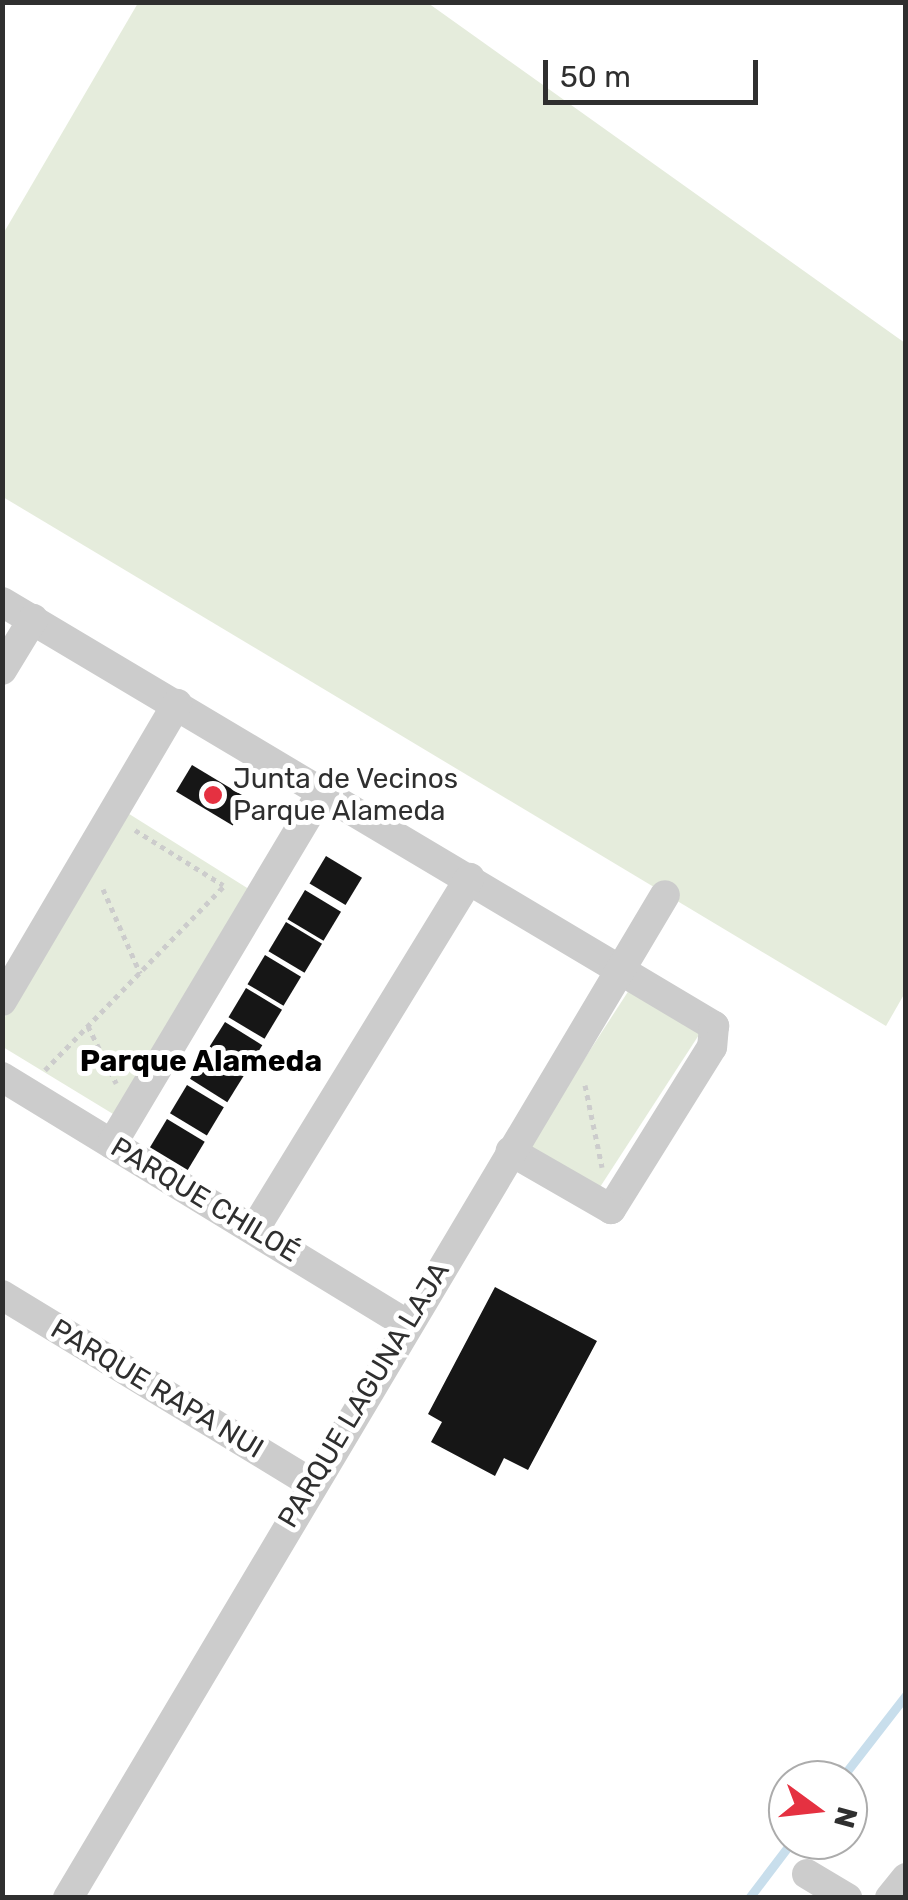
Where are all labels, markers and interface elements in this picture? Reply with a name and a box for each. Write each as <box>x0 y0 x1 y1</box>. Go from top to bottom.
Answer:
scale bar <box>548 40 763 102</box>
text: 50 m <box>560 59 631 95</box>
place label: Junta de Vecinos Parque Alameda <box>233 762 459 828</box>
marker: Junta de Vecinos Parque Alameda <box>202 784 224 806</box>
district label: Parque Alameda <box>79 1043 323 1079</box>
street label: PARQUE CHILOÉ <box>105 1130 305 1270</box>
street label: PARQUE LAGUNA LAJA <box>271 1256 457 1534</box>
street label: PARQUE RAPA NUI <box>44 1312 270 1466</box>
north arrow <box>768 1760 868 1860</box>
text: N <box>827 1803 864 1831</box>

